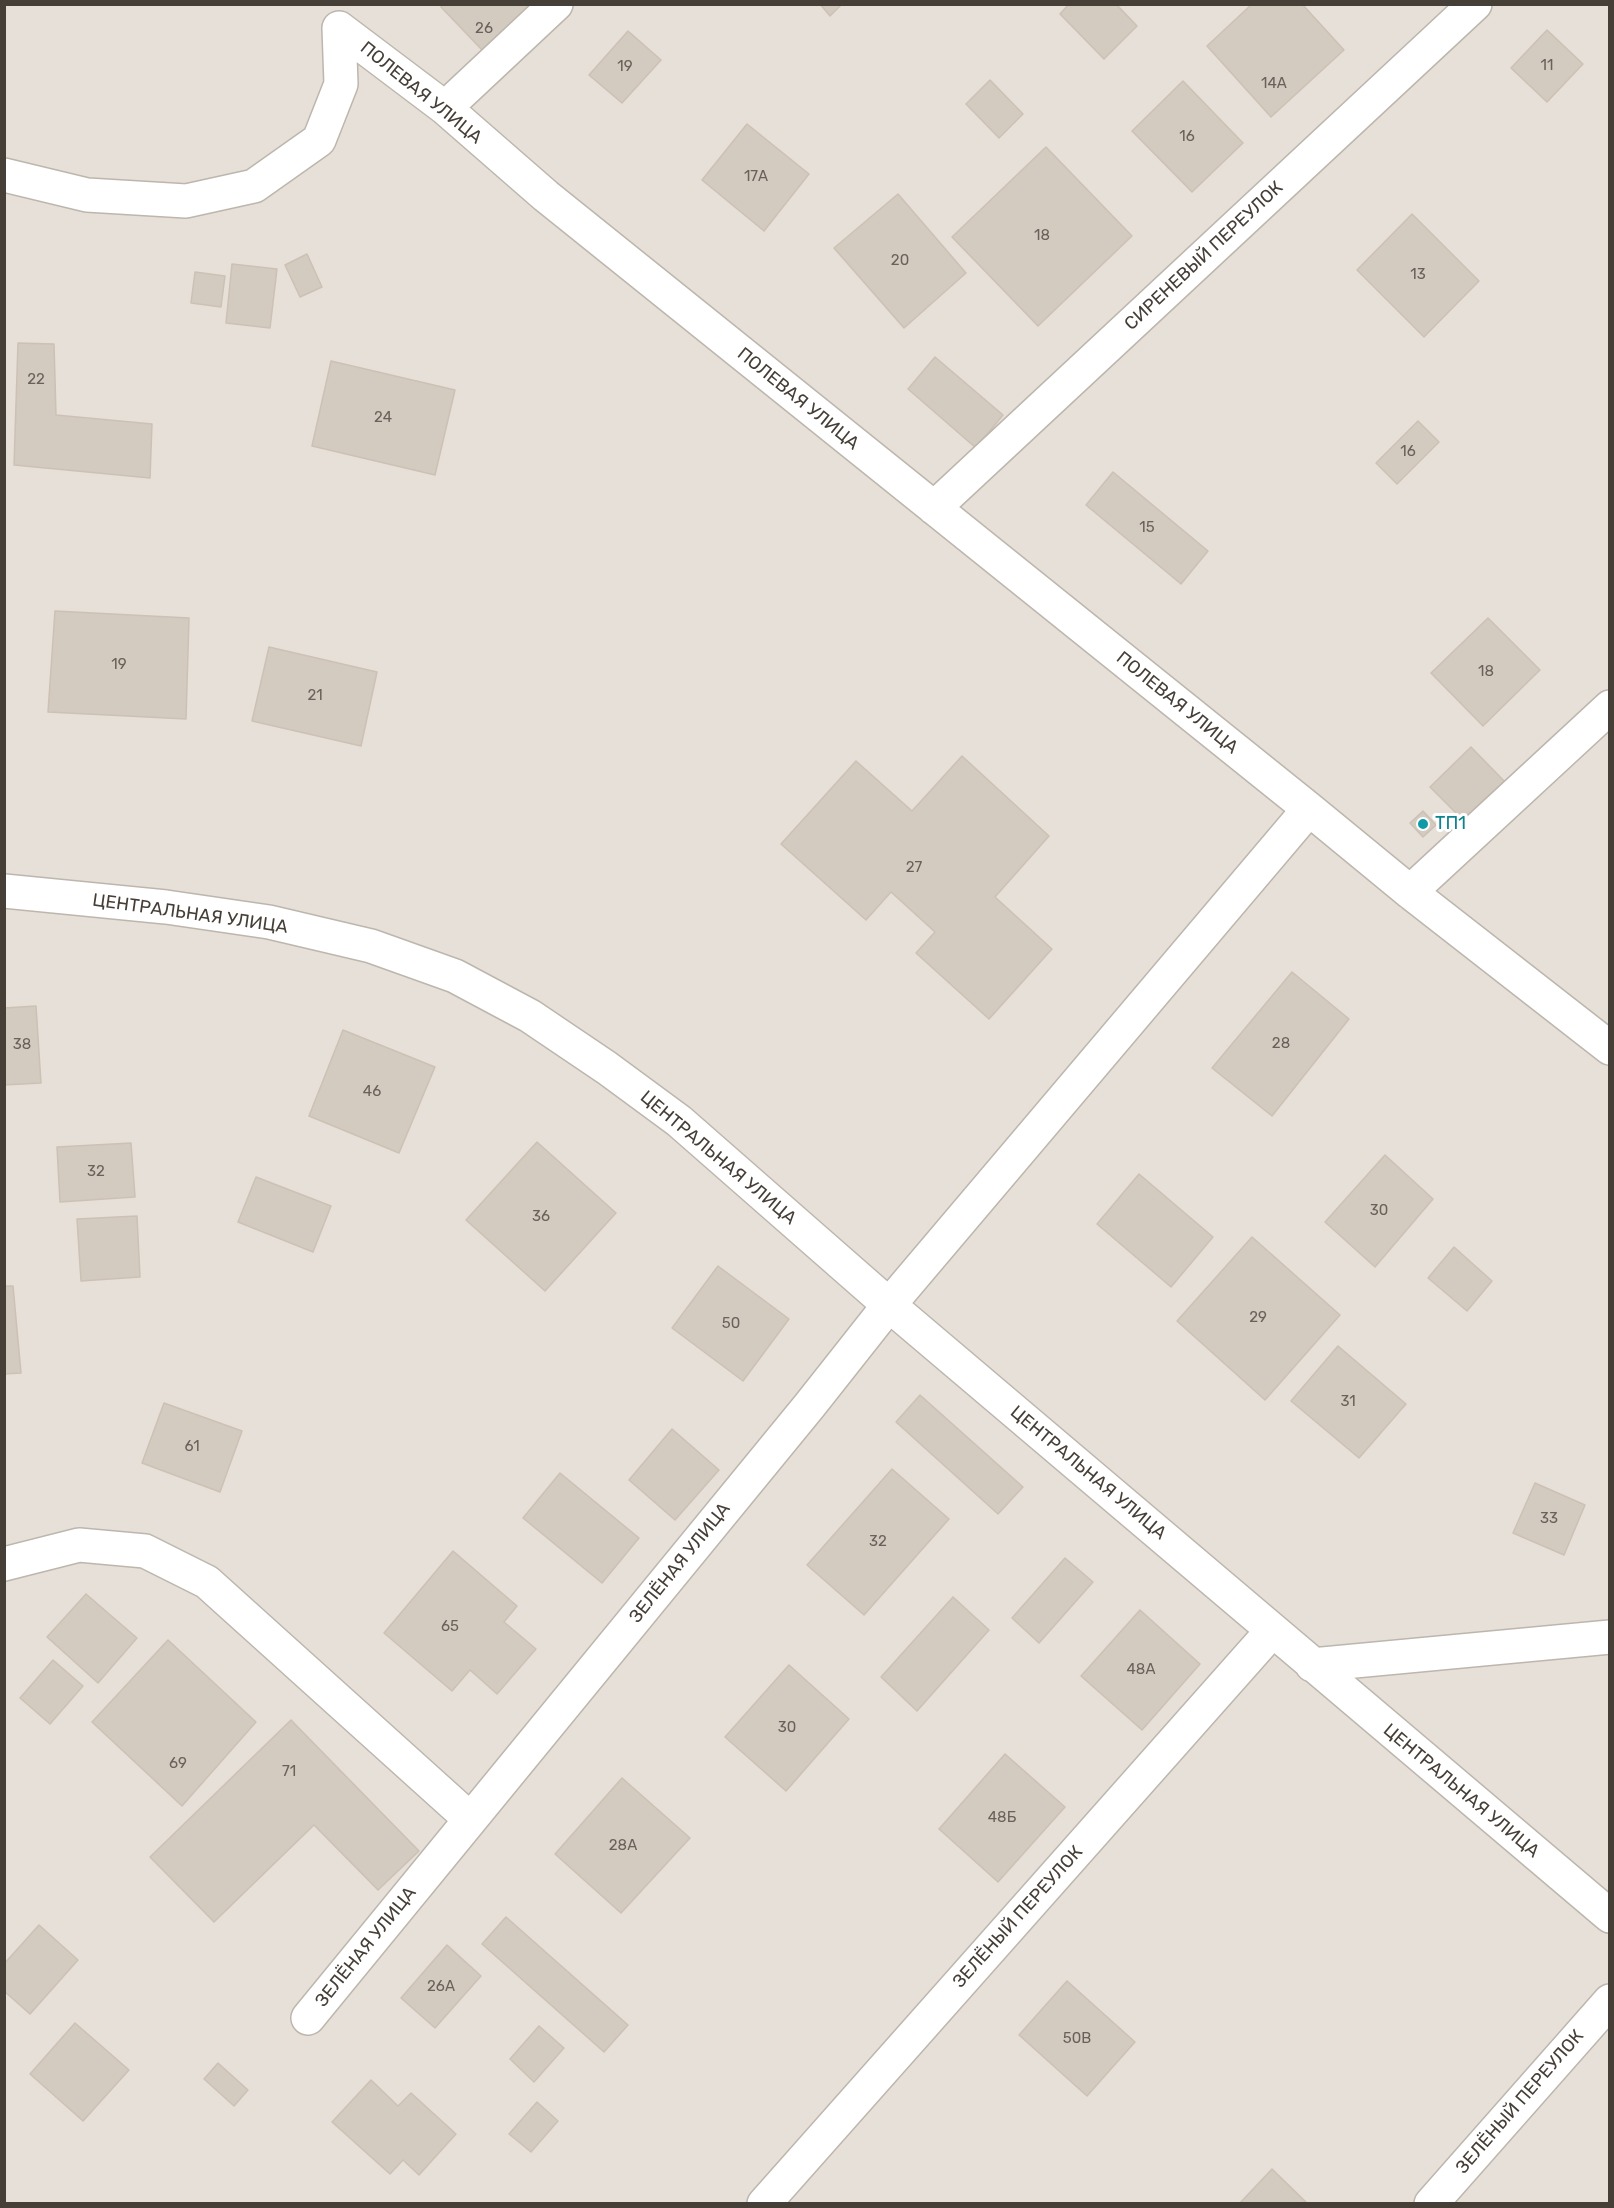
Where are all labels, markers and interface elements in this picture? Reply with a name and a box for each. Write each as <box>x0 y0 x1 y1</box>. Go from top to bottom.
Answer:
house number: 26 <box>475 20 493 38</box>
street label: ПОЛЕВАЯ УЛИЦА <box>356 37 486 149</box>
house number: 11 <box>1541 57 1553 75</box>
house number: 19 <box>617 58 633 76</box>
house number: 14А <box>1261 75 1287 93</box>
house number: 16 <box>1179 128 1195 146</box>
house number: 17А <box>744 168 768 186</box>
street label: СИРЕНЕВЫЙ ПЕРЕУЛОК <box>1120 177 1288 335</box>
house number: 18 <box>1034 227 1050 245</box>
house number: 20 <box>891 252 909 270</box>
house number: 13 <box>1410 266 1426 284</box>
street label: ПОЛЕВАЯ УЛИЦА <box>733 343 863 455</box>
house number: 22 <box>27 371 45 389</box>
house number: 24 <box>374 409 392 427</box>
house number: 16 <box>1400 443 1416 461</box>
house number: 15 <box>1139 519 1155 537</box>
street label: ПОЛЕВАЯ УЛИЦА <box>1112 647 1242 759</box>
house number: 19 <box>111 656 127 674</box>
house number: 18 <box>1478 663 1494 681</box>
house number: 21 <box>307 687 323 705</box>
place label: ТП1 <box>1435 813 1466 835</box>
marker: ТП1 <box>1416 817 1430 831</box>
house number: 27 <box>906 859 922 877</box>
street label: ЦЕНТРАЛЬНАЯ УЛИЦА <box>91 890 289 938</box>
house number: 28 <box>1272 1035 1290 1053</box>
house number: 38 <box>13 1036 31 1054</box>
house number: 46 <box>363 1083 381 1101</box>
street label: ЦЕНТРАЛЬНАЯ УЛИЦА <box>636 1086 800 1230</box>
house number: 32 <box>87 1163 105 1181</box>
house number: 30 <box>1370 1202 1388 1220</box>
house number: 36 <box>532 1208 550 1226</box>
house number: 29 <box>1249 1309 1267 1327</box>
house number: 50 <box>722 1315 740 1333</box>
house number: 31 <box>1340 1393 1356 1411</box>
street label: ЦЕНТРАЛЬНАЯ УЛИЦА <box>1006 1401 1170 1545</box>
house number: 61 <box>184 1438 200 1456</box>
street label: ЗЕЛЁНАЯ УЛИЦА <box>625 1499 735 1627</box>
house number: 33 <box>1540 1510 1558 1528</box>
house number: 32 <box>869 1533 887 1551</box>
house number: 65 <box>441 1618 459 1636</box>
house number: 48А <box>1127 1661 1155 1679</box>
house number: 30 <box>778 1719 796 1737</box>
street label: ЦЕНТРАЛЬНАЯ УЛИЦА <box>1379 1719 1543 1863</box>
house number: 69 <box>169 1755 187 1773</box>
house number: 71 <box>282 1763 296 1781</box>
house number: 48Б <box>988 1809 1016 1827</box>
house number: 28А <box>609 1837 637 1855</box>
street label: ЗЕЛЁНЫЙ ПЕРЕУЛОК <box>948 1841 1088 1993</box>
street label: ЗЕЛЁНАЯ УЛИЦА <box>311 1883 421 2011</box>
house number: 26А <box>427 1978 455 1996</box>
street label: ЗЕЛЁНЫЙ ПЕРЕУЛОК <box>1452 2026 1588 2178</box>
house number: 50В <box>1063 2030 1091 2048</box>

